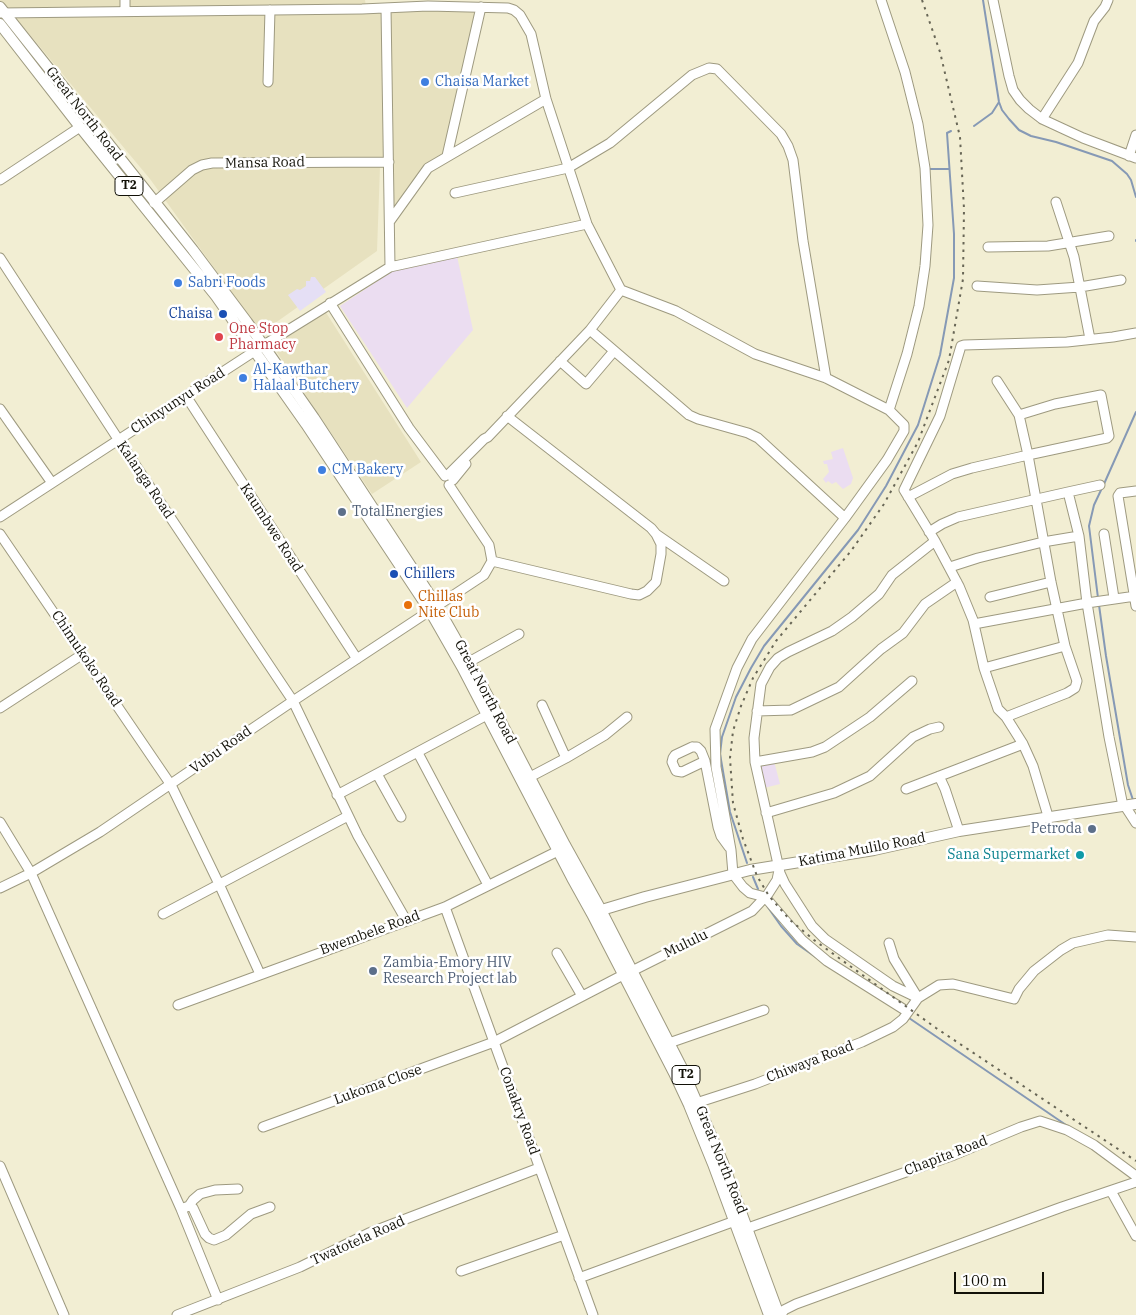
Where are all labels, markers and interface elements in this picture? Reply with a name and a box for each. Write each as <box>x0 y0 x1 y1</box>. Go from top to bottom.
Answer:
street label: Great North Road <box>42 64 126 164</box>
place label: Chaisa Market <box>435 74 529 90</box>
marker: Chaisa Market <box>419 76 431 88</box>
street label: Mansa Road <box>225 154 305 172</box>
road number: T2 <box>115 177 143 196</box>
place label: Sabri Foods <box>188 275 266 291</box>
marker: Sabri Foods <box>172 277 184 289</box>
place label: Chaisa <box>169 306 213 322</box>
marker: Chaisa <box>217 308 229 320</box>
place label: One Stop Pharmacy <box>229 321 296 354</box>
marker: One Stop Pharmacy <box>213 331 225 343</box>
place label: Al-Kawthar Halaal Butchery <box>253 362 359 394</box>
street label: Chinyunyu Road <box>128 364 228 438</box>
marker: Al-Kawthar Halaal Butchery <box>237 372 249 384</box>
street label: Kalanga Road <box>113 438 177 522</box>
place label: CM Bakery <box>332 462 403 478</box>
marker: CM Bakery <box>316 464 328 476</box>
street label: Kaumbwe Road <box>236 480 306 576</box>
place label: TotalEnergies <box>352 504 443 520</box>
marker: TotalEnergies <box>336 506 348 518</box>
place label: Chillers <box>404 566 455 582</box>
marker: Chillers <box>388 568 400 580</box>
place label: Chillas Nite Club <box>418 589 479 622</box>
marker: Chillas Nite Club <box>402 599 414 611</box>
street label: Chimukoko Road <box>48 608 124 710</box>
street label: Great North Road <box>451 637 519 747</box>
street label: Vubu Road <box>187 723 255 777</box>
place label: Petroda <box>1031 821 1082 837</box>
marker: Petroda <box>1086 823 1098 835</box>
street label: Katima Mulilo Road <box>797 829 927 871</box>
place label: Sana Supermarket <box>947 847 1070 863</box>
marker: Sana Supermarket <box>1074 849 1086 861</box>
street label: Bwembele Road <box>318 907 422 959</box>
street label: Mululu <box>661 926 711 962</box>
place label: Zambia-Emory HIV Research Project lab <box>383 955 517 988</box>
marker: Zambia-Emory HIV Research Project lab <box>367 965 379 977</box>
street label: Chiwaya Road <box>764 1038 856 1086</box>
street label: Lukoma Close <box>332 1061 424 1109</box>
street label: Conakry Road <box>495 1065 543 1157</box>
road number: T2 <box>672 1066 700 1084</box>
street label: Great North Road <box>692 1104 750 1216</box>
street label: Chapita Road <box>902 1132 990 1180</box>
street label: Twatotela Road <box>308 1213 408 1269</box>
scale bar <box>956 1262 1046 1294</box>
text: 100 m <box>962 1271 1007 1290</box>

